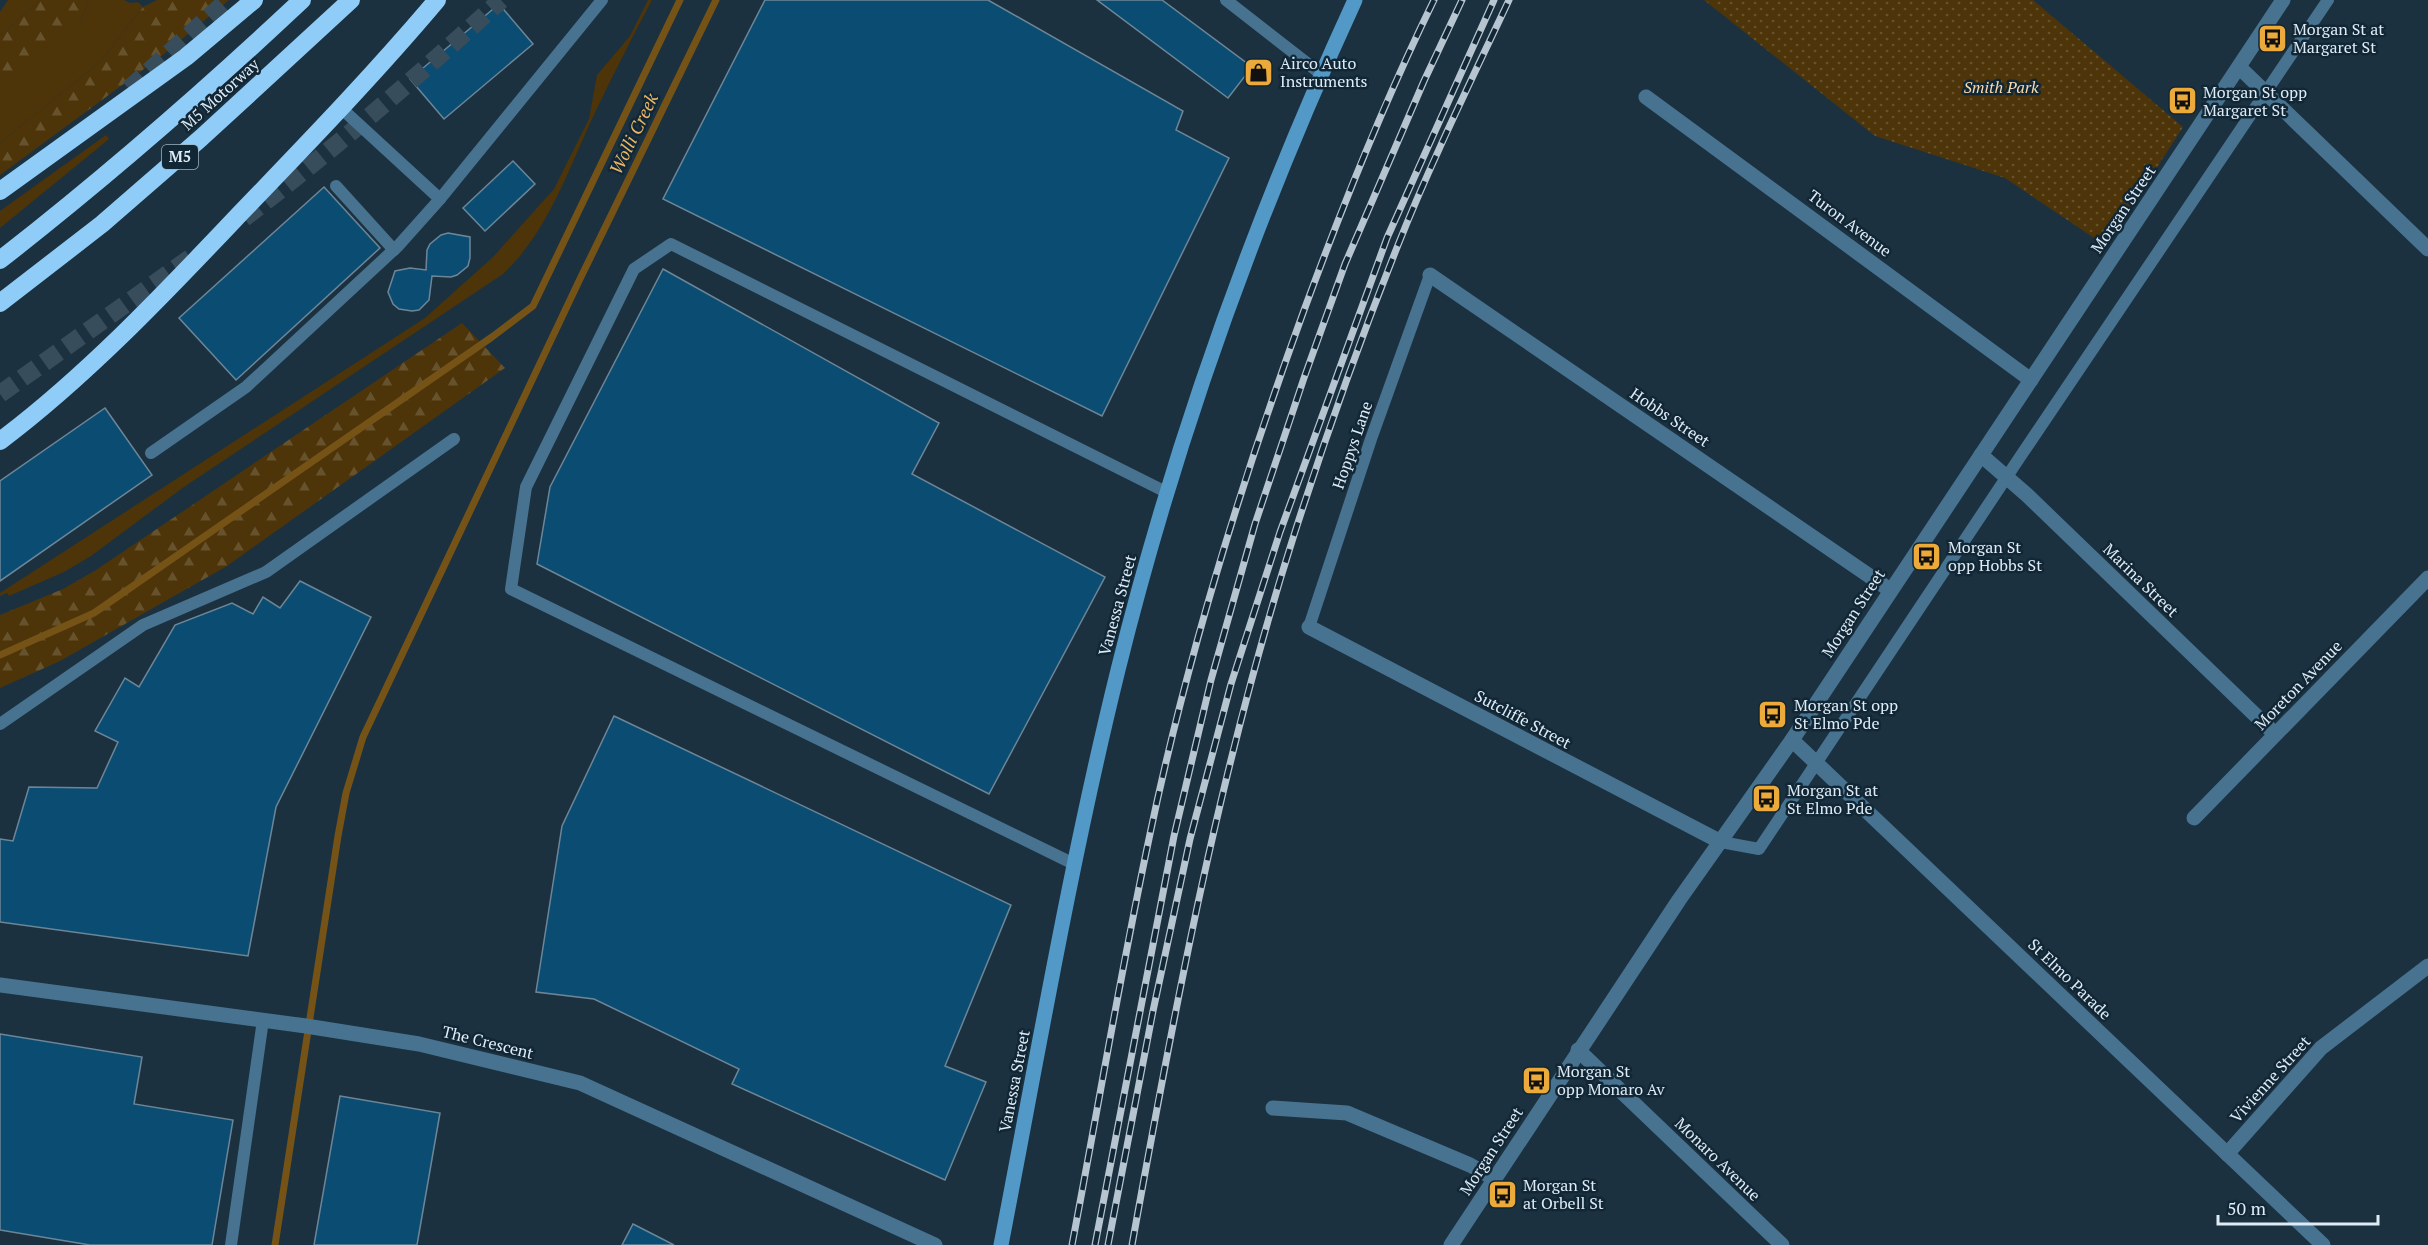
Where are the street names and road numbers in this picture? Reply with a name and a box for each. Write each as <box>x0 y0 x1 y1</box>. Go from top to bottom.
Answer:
street label: M5 Motorway <box>176 53 264 135</box>
road number: M5 <box>162 145 198 169</box>
street label: Morgan Street <box>2086 161 2161 257</box>
street label: Turon Avenue <box>1804 184 1896 262</box>
street label: Hobbs Street <box>1626 382 1714 452</box>
street label: Hoppys Lane <box>1327 398 1377 492</box>
street label: Marina Street <box>2098 538 2184 622</box>
street label: Vanessa Street <box>1093 552 1141 658</box>
street label: Morgan Street <box>1816 564 1890 662</box>
street label: Moreton Avenue <box>2249 635 2347 735</box>
street label: Sutcliffe Street <box>1471 684 1575 754</box>
street label: St Elmo Parade <box>2024 934 2116 1024</box>
street label: The Crescent <box>440 1020 536 1064</box>
street label: Vanessa Street <box>993 1028 1035 1134</box>
street label: Vivienne Street <box>2225 1031 2315 1127</box>
street label: Morgan Street <box>1454 1102 1528 1200</box>
street label: Monaro Avenue <box>1670 1112 1766 1206</box>

